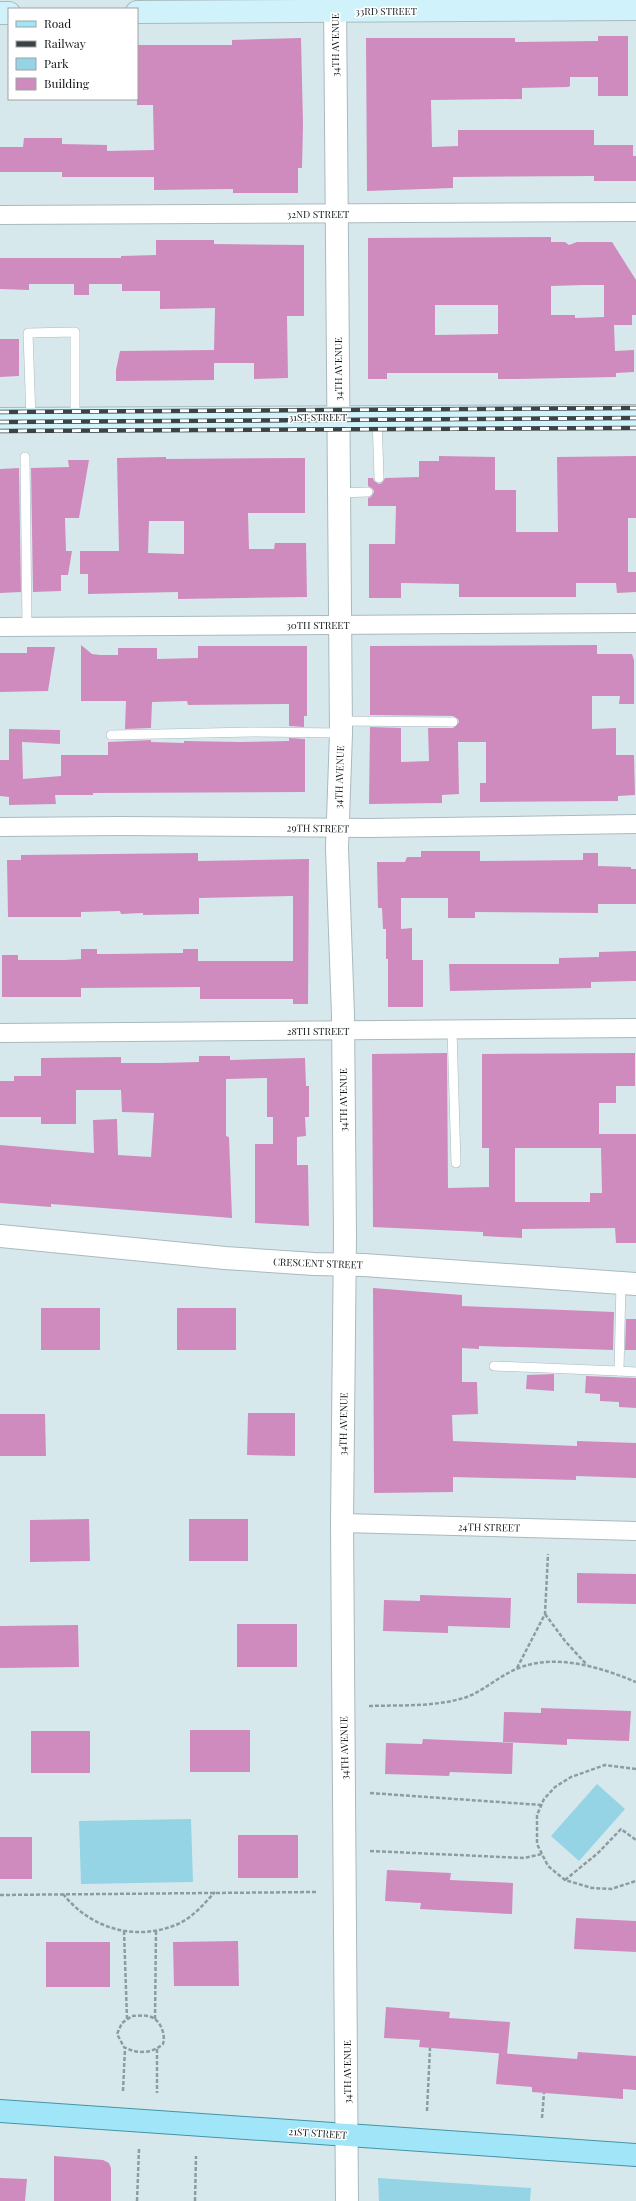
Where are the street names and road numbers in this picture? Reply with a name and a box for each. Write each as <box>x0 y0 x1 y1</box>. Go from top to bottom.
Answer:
street label: 33RD STREET <box>355 4 417 18</box>
street label: 34TH AVENUE <box>328 13 342 77</box>
street label: 32ND STREET <box>287 207 349 221</box>
street label: 34TH AVENUE <box>331 337 345 401</box>
street label: 31ST STREET <box>289 410 347 424</box>
street label: 30TH STREET <box>286 618 350 632</box>
street label: 34TH AVENUE <box>331 745 347 809</box>
street label: 29TH STREET <box>287 820 349 836</box>
street label: 28TH STREET <box>287 1024 349 1038</box>
street label: 34TH AVENUE <box>336 1068 350 1132</box>
street label: CRESCENT STREET <box>273 1254 363 1272</box>
street label: 34TH AVENUE <box>335 1392 351 1456</box>
street label: 24TH STREET <box>458 1519 520 1535</box>
street label: 34TH AVENUE <box>336 1716 352 1780</box>
street label: 34TH AVENUE <box>340 2040 354 2104</box>
street label: 21ST STREET <box>288 2124 348 2142</box>

